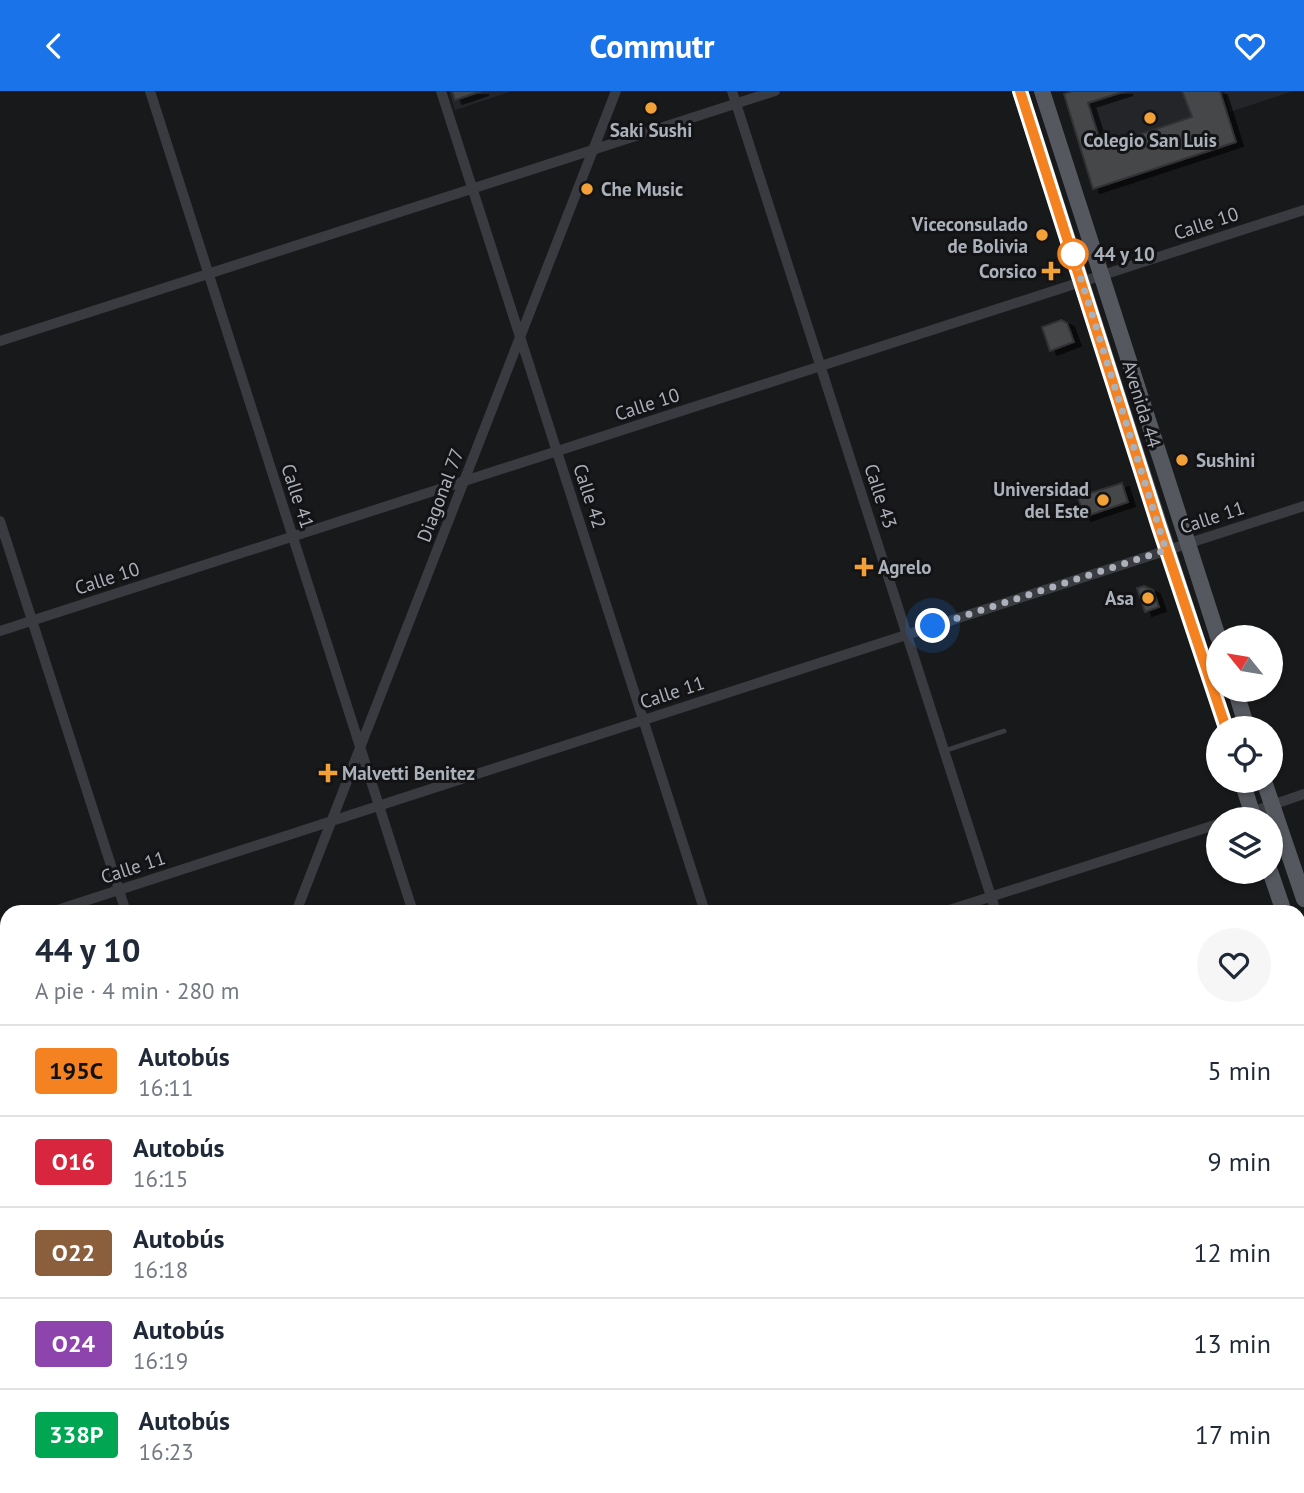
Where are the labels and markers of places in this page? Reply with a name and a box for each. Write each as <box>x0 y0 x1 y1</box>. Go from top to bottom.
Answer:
marker: Saki Sushi <box>643 100 659 116</box>
marker: Colegio San Luis <box>1142 110 1158 126</box>
place label: Saki Sushi <box>610 118 692 142</box>
place label: Colegio San Luis <box>1083 128 1217 152</box>
place label: Che Music <box>601 177 683 201</box>
marker: Che Music <box>579 181 595 197</box>
place label: Viceconsulado de Bolivia <box>911 212 1028 258</box>
marker: Viceconsulado de Bolivia <box>1034 227 1050 243</box>
marker: 44 y 10 <box>1058 239 1088 269</box>
place label: 44 y 10 <box>1094 242 1155 266</box>
place label: Corsico <box>979 259 1037 283</box>
marker: Corsico <box>1043 263 1059 279</box>
place label: Sushini <box>1196 448 1255 472</box>
marker: Sushini <box>1174 452 1190 468</box>
place label: Universidad del Este <box>993 477 1089 523</box>
marker: Universidad del Este <box>1095 492 1111 508</box>
place label: Agrelo <box>878 555 931 579</box>
marker: Agrelo <box>856 559 872 575</box>
place label: Asa <box>1105 586 1134 610</box>
marker: Asa <box>1140 590 1156 606</box>
place label: Malvetti Benitez <box>342 761 475 785</box>
marker: Malvetti Benitez <box>320 765 336 781</box>

